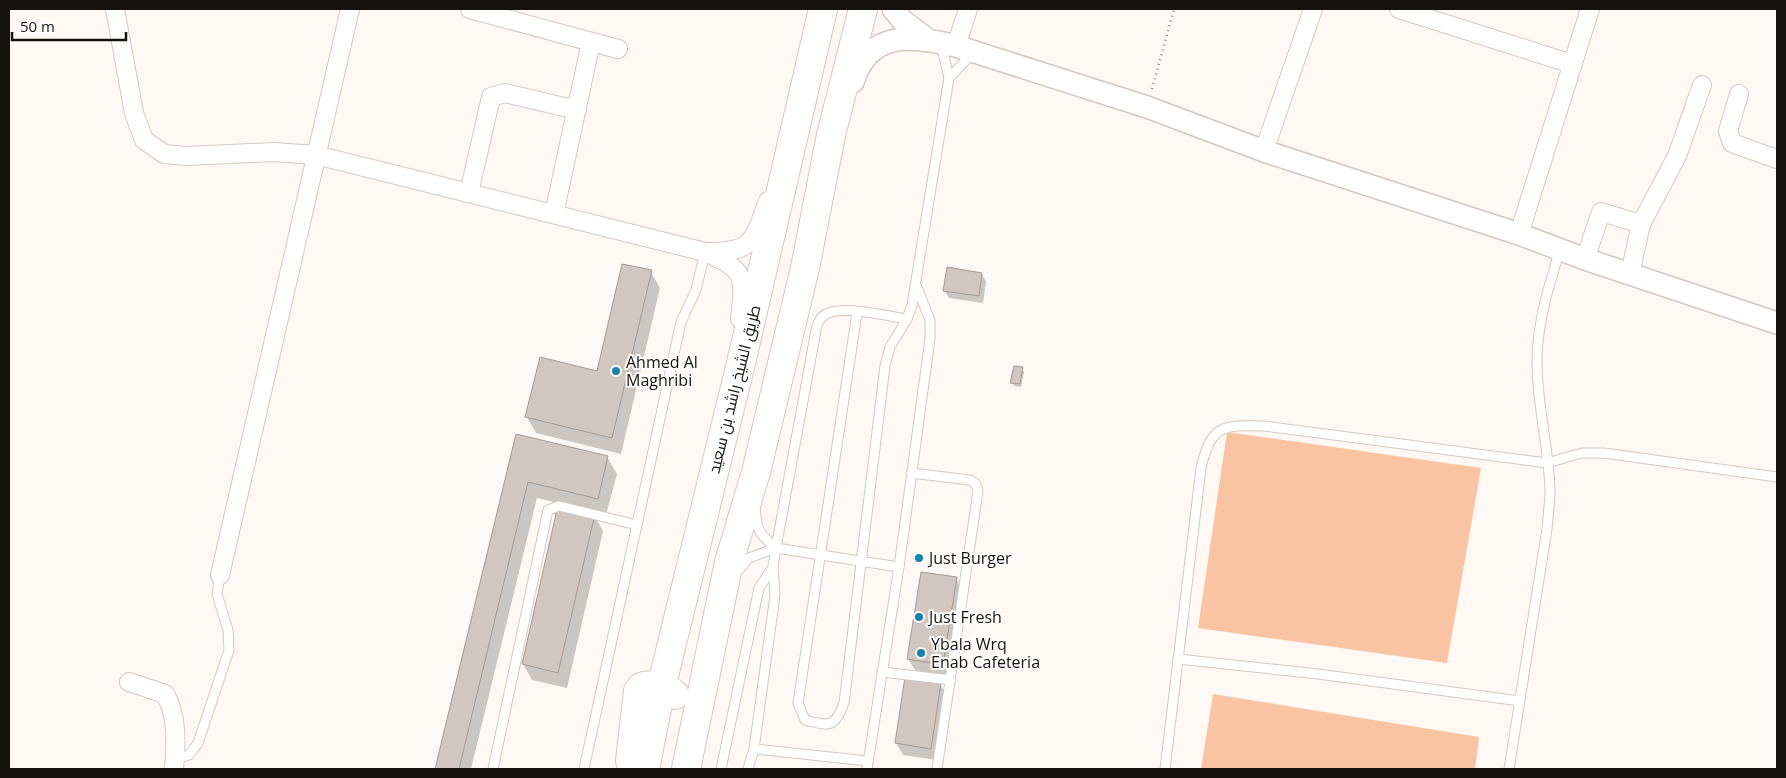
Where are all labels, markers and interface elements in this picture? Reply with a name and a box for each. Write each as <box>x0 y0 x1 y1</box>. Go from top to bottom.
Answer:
scale bar <box>12 10 126 42</box>
text: 50 m <box>20 16 55 36</box>
street label: طريق الشيخ راشد بن سعيد <box>702 302 767 476</box>
place label: Ahmed Al Maghribi <box>626 351 698 391</box>
marker: Ahmed Al Maghribi <box>610 365 622 377</box>
place label: Just Burger <box>927 547 1012 569</box>
marker: Just Burger <box>913 552 925 564</box>
place label: Just Fresh <box>927 606 1002 628</box>
marker: Just Fresh <box>913 611 925 623</box>
place label: Ybala Wrq Enab Cafeteria <box>931 633 1040 673</box>
marker: Ybala Wrq Enab Cafeteria <box>915 647 927 659</box>

